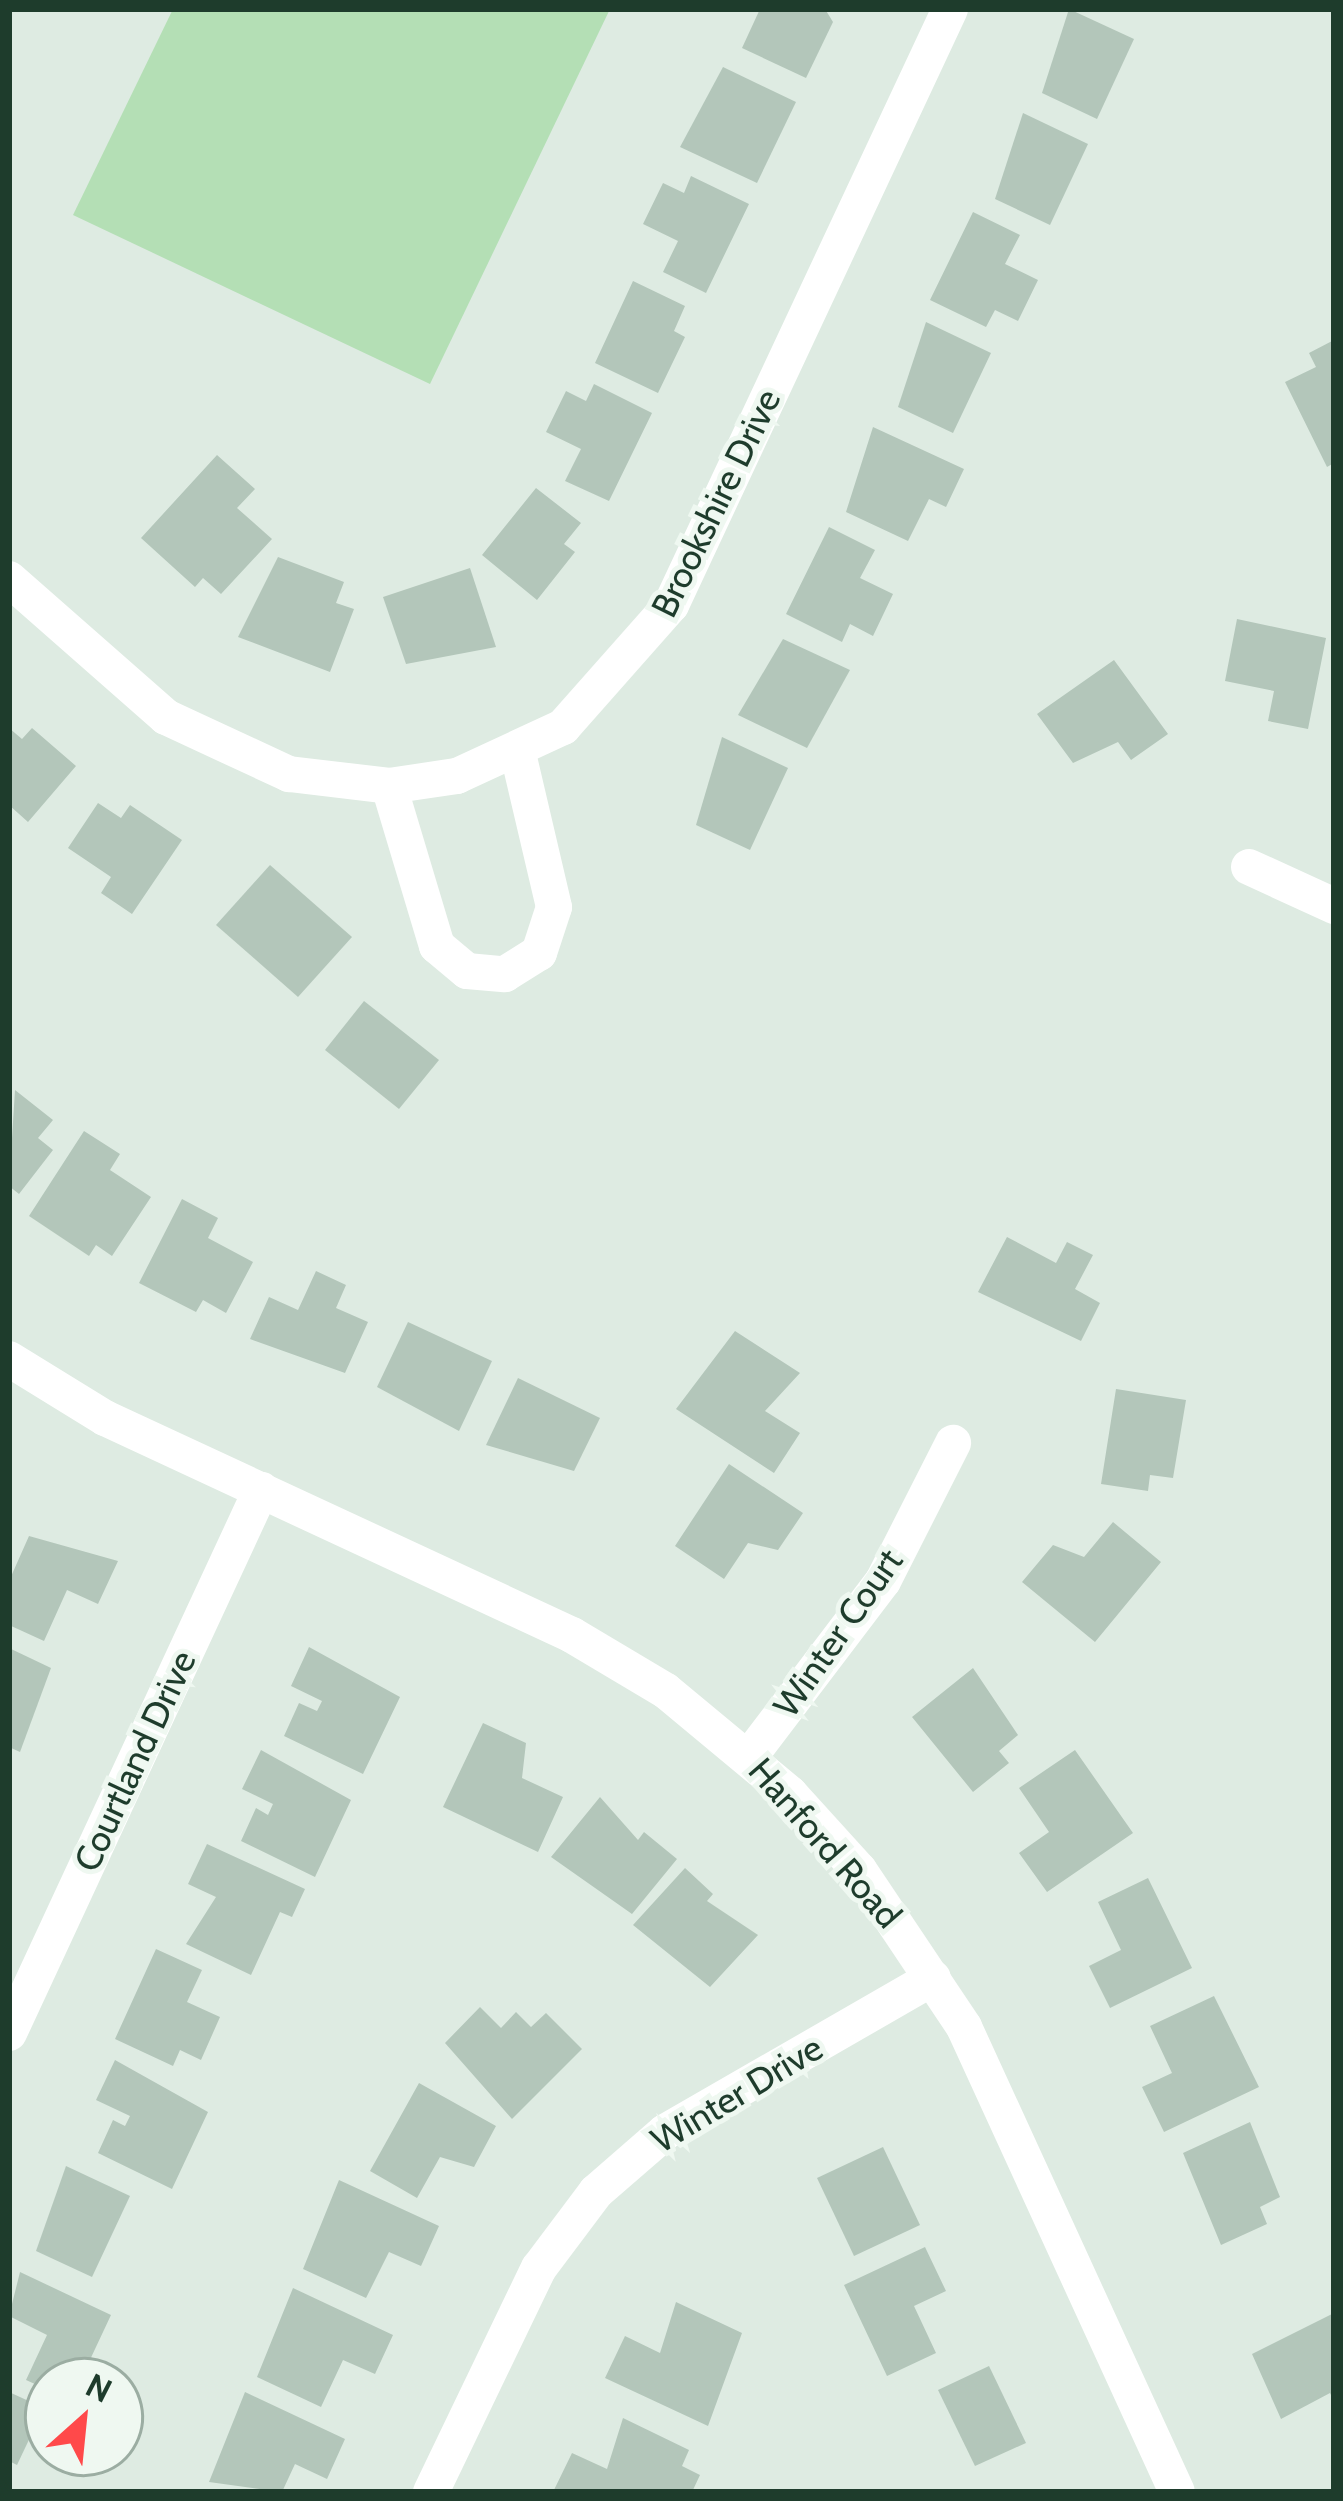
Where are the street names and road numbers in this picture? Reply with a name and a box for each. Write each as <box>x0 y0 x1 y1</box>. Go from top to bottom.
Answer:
street label: Brookshire Drive <box>642 382 790 624</box>
street label: Winter Court <box>764 1541 912 1725</box>
street label: Courtland Drive <box>65 1644 205 1878</box>
street label: Hanford Road <box>740 1749 910 1937</box>
street label: Winter Drive <box>644 2026 830 2162</box>

